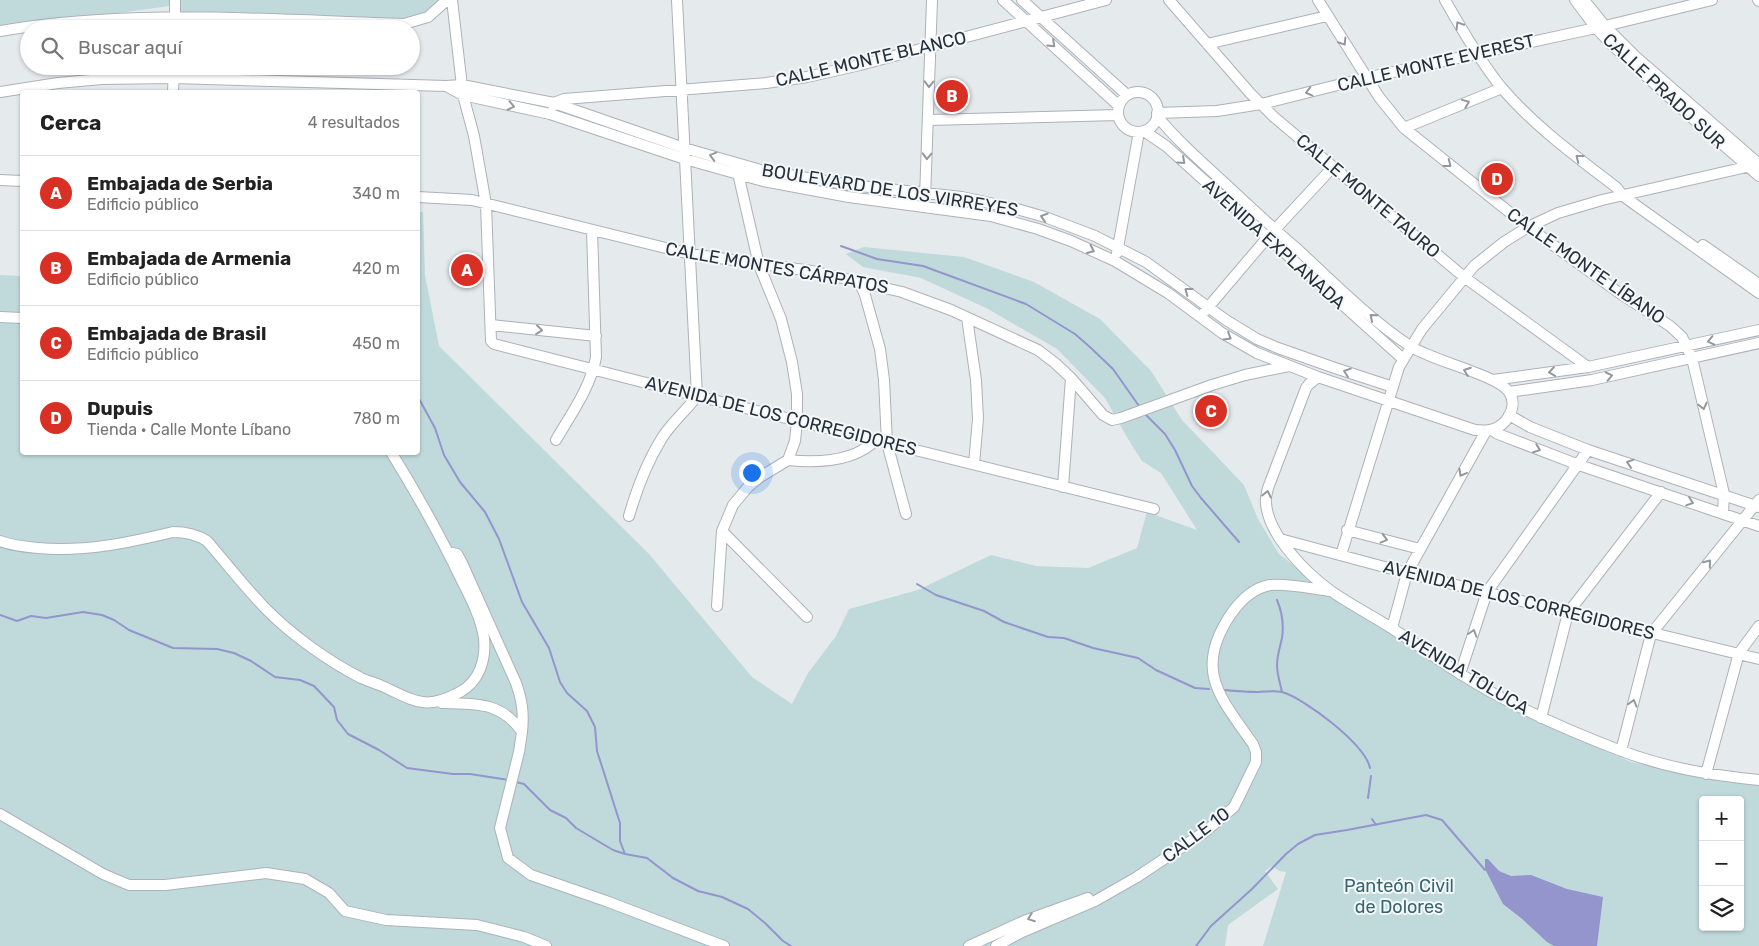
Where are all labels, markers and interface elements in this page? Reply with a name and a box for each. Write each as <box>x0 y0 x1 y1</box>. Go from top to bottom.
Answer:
search box <box>20 20 420 75</box>
one-way arrow <box>1456 21 1466 30</box>
street label: CALLE MONTE BLANCO <box>773 26 969 92</box>
street label: CALLE PRADO SUR <box>1598 29 1730 154</box>
street label: CALLE MONTE EVEREST <box>1335 30 1537 96</box>
icon: search <box>38 34 66 62</box>
text: Buscar aquí <box>78 36 182 59</box>
one-way arrow <box>1337 36 1347 45</box>
one-way arrow <box>1047 38 1056 47</box>
pin: B <box>936 77 968 115</box>
one-way arrow <box>924 80 934 88</box>
one-way arrow <box>1304 86 1313 97</box>
one-way arrow <box>1461 99 1470 109</box>
one-way arrow <box>507 100 515 111</box>
text: Cerca <box>40 110 101 135</box>
text: 4 resultados <box>308 113 400 132</box>
street label: CALLE MONTE TAURO <box>1291 129 1445 263</box>
one-way arrow <box>709 152 717 162</box>
one-way arrow <box>921 152 932 160</box>
one-way arrow <box>1177 155 1186 164</box>
one-way arrow <box>1576 155 1585 163</box>
one-way arrow <box>1442 158 1451 166</box>
street label: BOULEVARD DE LOS VIRREYES <box>760 159 1020 221</box>
pin: D <box>1481 160 1513 198</box>
text: Embajada de Serbia <box>87 172 273 195</box>
street label: AVENIDA EXPLANADA <box>1198 174 1350 314</box>
text: A <box>50 184 62 203</box>
text: 340 m <box>352 184 400 203</box>
text: Edificio público <box>87 195 199 214</box>
street label: CALLE MONTE LÍBANO <box>1503 203 1669 329</box>
one-way arrow <box>1040 212 1049 222</box>
street label: CALLE MONTES CÁRPATOS <box>664 238 890 298</box>
one-way arrow <box>1086 243 1095 254</box>
text: Embajada de Armenia <box>87 247 291 270</box>
pin: A <box>451 251 483 289</box>
text: B <box>50 259 62 278</box>
text: 420 m <box>352 259 400 278</box>
text: Edificio público <box>87 270 199 289</box>
one-way arrow <box>1184 288 1194 297</box>
one-way arrow <box>1370 314 1379 322</box>
text: Embajada de Brasil <box>87 322 266 345</box>
one-way arrow <box>536 324 544 335</box>
one-way arrow <box>1222 331 1231 340</box>
text: C <box>50 334 62 353</box>
text: 450 m <box>352 334 400 353</box>
one-way arrow <box>1707 335 1716 346</box>
text: Edificio público <box>87 345 199 364</box>
one-way arrow <box>1548 366 1556 377</box>
one-way arrow <box>1464 367 1472 377</box>
one-way arrow <box>1343 368 1351 378</box>
one-way arrow <box>1604 371 1613 382</box>
street label: AVENIDA DE LOS CORREGIDORES <box>643 372 919 460</box>
pin: C <box>1195 392 1227 430</box>
text: Dupuis <box>87 397 153 420</box>
one-way arrow <box>1697 401 1708 410</box>
text: D <box>50 409 62 428</box>
text: 780 m <box>353 409 400 428</box>
text: Tienda · Calle Monte Líbano <box>87 420 291 439</box>
one-way arrow <box>1532 443 1541 453</box>
one-way arrow <box>1626 459 1635 469</box>
your location <box>739 460 765 486</box>
one-way arrow <box>1459 468 1469 477</box>
one-way arrow <box>1262 490 1272 499</box>
one-way arrow <box>1686 497 1694 507</box>
one-way arrow <box>1379 534 1387 544</box>
street label: AVENIDA DE LOS CORREGIDORES <box>1381 556 1657 644</box>
one-way arrow <box>1703 560 1711 569</box>
street label: AVENIDA TOLUCA <box>1395 625 1533 719</box>
one-way arrow <box>1468 629 1478 638</box>
one-way arrow <box>1627 699 1638 708</box>
map controls <box>1699 796 1744 931</box>
button: + <box>1699 796 1744 841</box>
street label: CALLE 10 <box>1158 803 1234 867</box>
button: − <box>1699 841 1744 886</box>
park label: Panteón Civil de Dolores <box>1344 875 1454 918</box>
button: layers <box>1699 886 1744 931</box>
one-way arrow <box>1027 912 1036 922</box>

